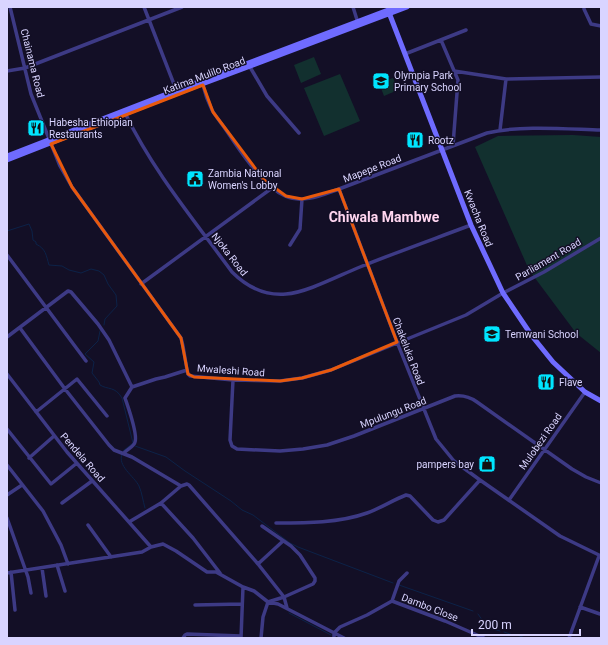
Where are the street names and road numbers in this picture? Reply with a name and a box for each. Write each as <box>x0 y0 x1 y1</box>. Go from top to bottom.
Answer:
street label: Chainama Road <box>19 28 46 99</box>
street label: Katima Mulilo Road <box>162 55 247 96</box>
street label: Mapepe Road <box>342 152 403 185</box>
street label: Kwacha Road <box>462 188 495 248</box>
street label: Njoka Road <box>210 231 250 278</box>
street label: Parliament Road <box>514 236 583 283</box>
street label: Chakeluka Road <box>391 316 426 387</box>
street label: Mwaleshi Road <box>197 363 265 378</box>
street label: Mpulungu Road <box>359 395 428 430</box>
street label: Mulobezi Road <box>517 411 564 472</box>
street label: Pendela Road <box>58 431 107 484</box>
street label: Dambo Close <box>400 592 460 623</box>

